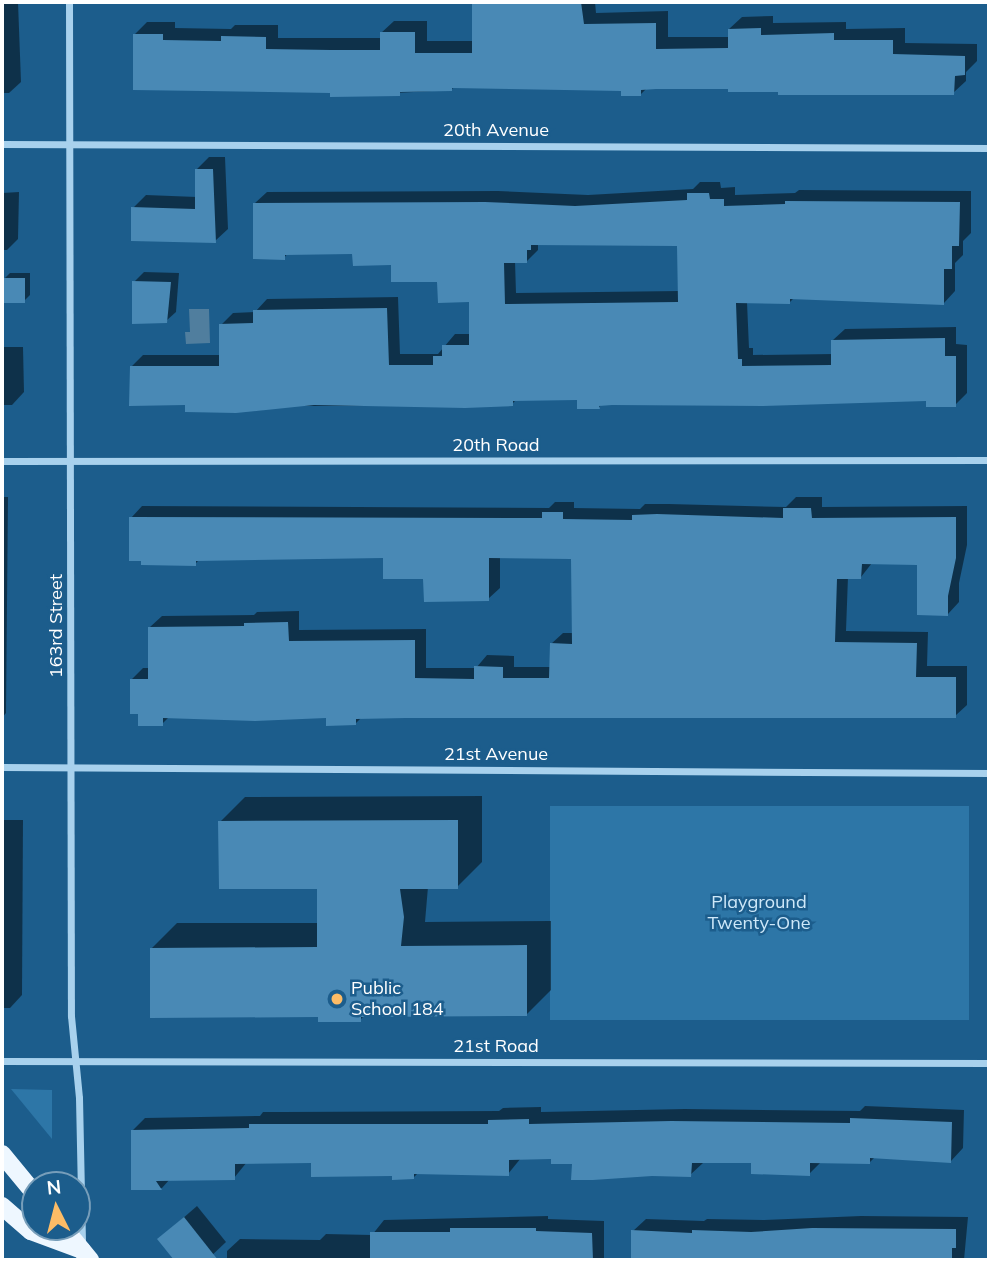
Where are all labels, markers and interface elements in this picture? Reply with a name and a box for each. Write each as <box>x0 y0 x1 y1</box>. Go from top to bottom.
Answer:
street label: 20th Avenue <box>443 119 549 141</box>
street label: 20th Road <box>452 434 540 456</box>
street label: 163rd Street <box>45 574 67 678</box>
street label: 21st Avenue <box>444 743 548 765</box>
park label: Playground Twenty-One <box>707 892 811 934</box>
place label: Public School 184 <box>351 978 444 1020</box>
marker: Public School 184 <box>329 991 345 1007</box>
street label: 21st Road <box>453 1035 539 1057</box>
north arrow <box>21 1171 91 1241</box>
text: N <box>46 1174 62 1200</box>

